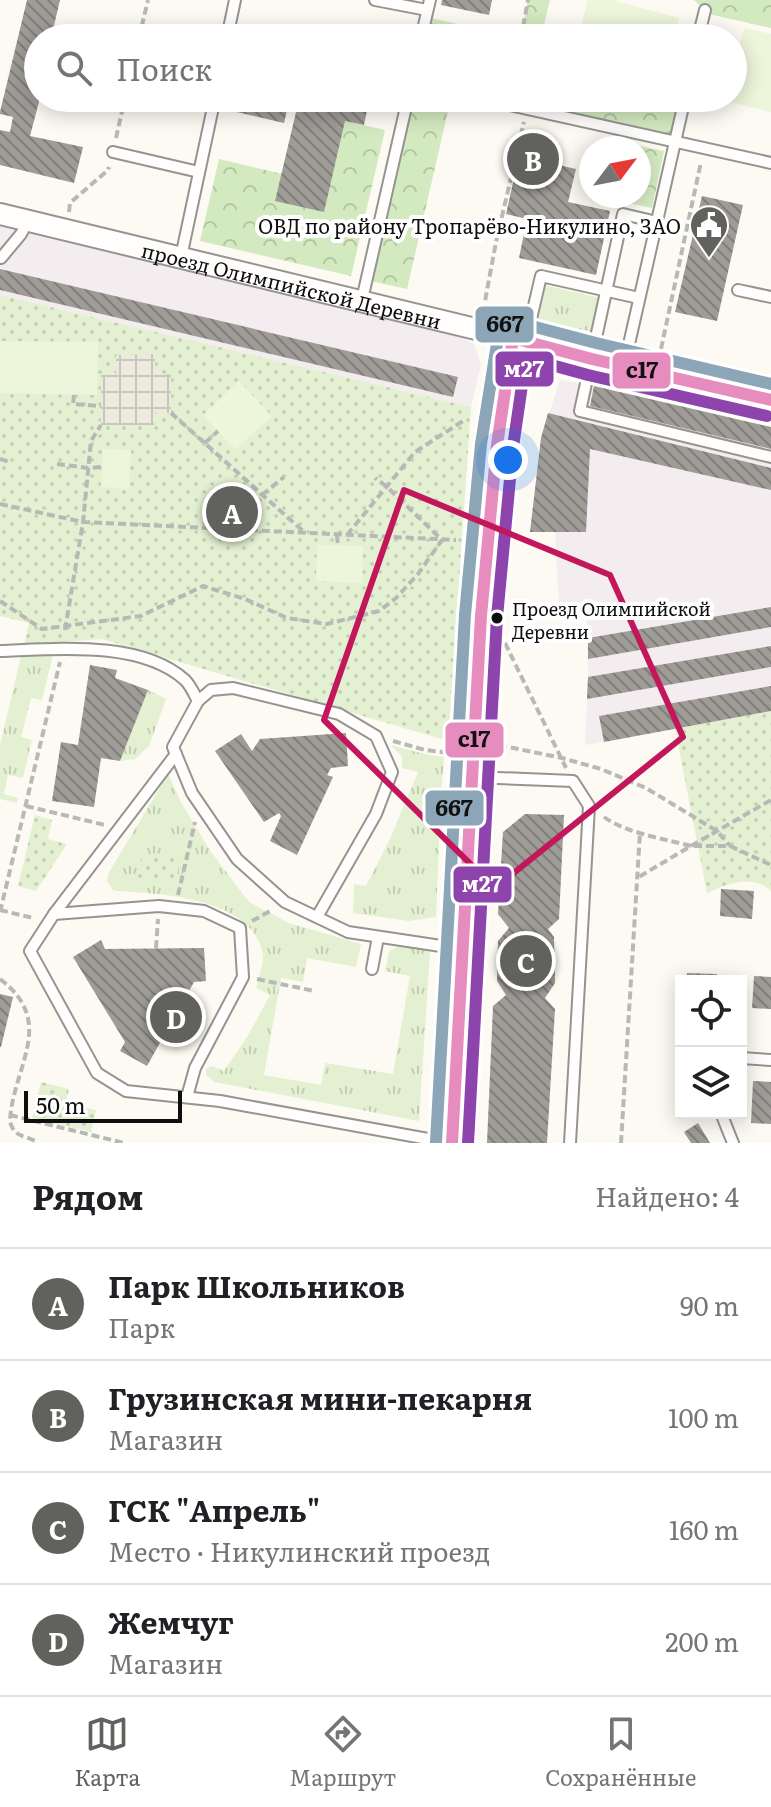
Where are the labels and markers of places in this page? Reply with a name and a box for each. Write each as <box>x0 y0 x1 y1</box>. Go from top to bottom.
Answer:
pin: B <box>507 129 559 189</box>
public building icon: ОВД по району Тропарёво-Никулино, ЗАО <box>688 204 730 259</box>
place label: ОВД по району Тропарёво-Никулино, ЗАО <box>258 210 681 240</box>
pin: A <box>206 482 258 542</box>
place label: Проезд Олимпийской Деревни <box>512 595 711 645</box>
marker: Проезд Олимпийской Деревни <box>489 610 505 626</box>
pin: C <box>500 931 552 991</box>
pin: D <box>150 987 202 1047</box>

